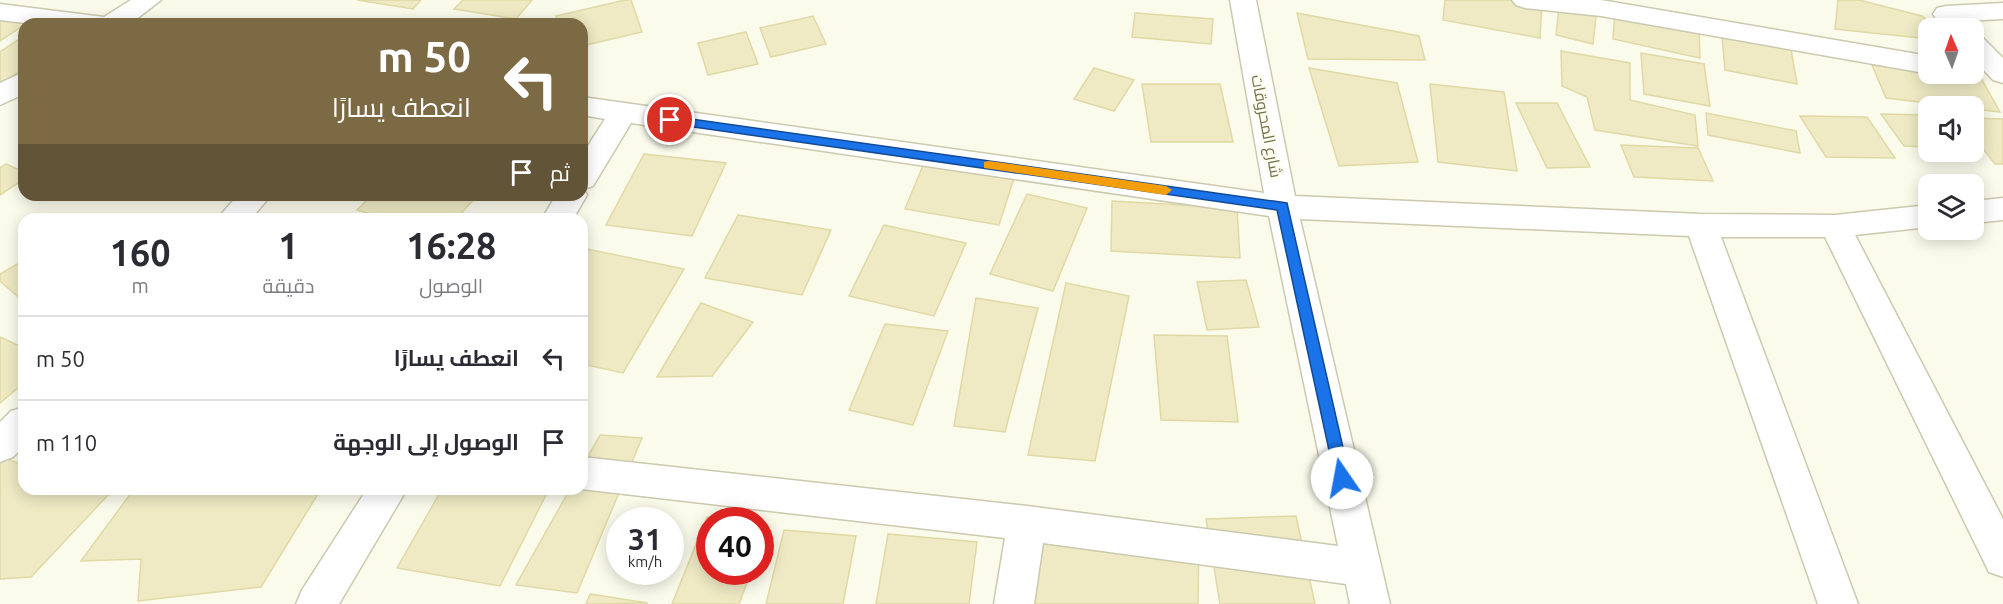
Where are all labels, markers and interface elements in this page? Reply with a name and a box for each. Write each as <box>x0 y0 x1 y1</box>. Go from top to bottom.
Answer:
north arrow <box>1918 18 1984 84</box>
map controls <box>1918 18 1984 240</box>
text: 50 m <box>377 33 471 80</box>
icon: left <box>492 42 570 120</box>
street label: شارع المحروقات <box>1245 73 1286 180</box>
text: انعطف يسارًا <box>332 92 471 122</box>
pin <box>644 94 695 145</box>
button: sound <box>1918 96 1984 162</box>
icon: arrive <box>653 103 686 136</box>
icon: arrive <box>505 156 538 189</box>
text: ثم <box>550 160 570 185</box>
button: layers <box>1918 174 1984 240</box>
text: 1 <box>278 225 299 266</box>
text: 16:28 <box>406 225 496 266</box>
text: 160 <box>110 232 171 273</box>
text: m <box>132 274 149 297</box>
text: دقيقة <box>262 274 314 297</box>
text: الوصول <box>419 274 483 297</box>
icon: left <box>537 342 570 375</box>
text: انعطف يسارًا <box>394 345 519 370</box>
text: 50 m <box>36 346 85 371</box>
icon: arrive <box>537 426 570 459</box>
text: الوصول إلى الوجهة <box>333 429 519 454</box>
text: 110 m <box>36 430 97 455</box>
position arrow <box>1310 446 1374 510</box>
speed limit sign: 40 <box>696 507 774 585</box>
text: 31 <box>628 522 662 556</box>
text: km/h <box>628 553 662 570</box>

